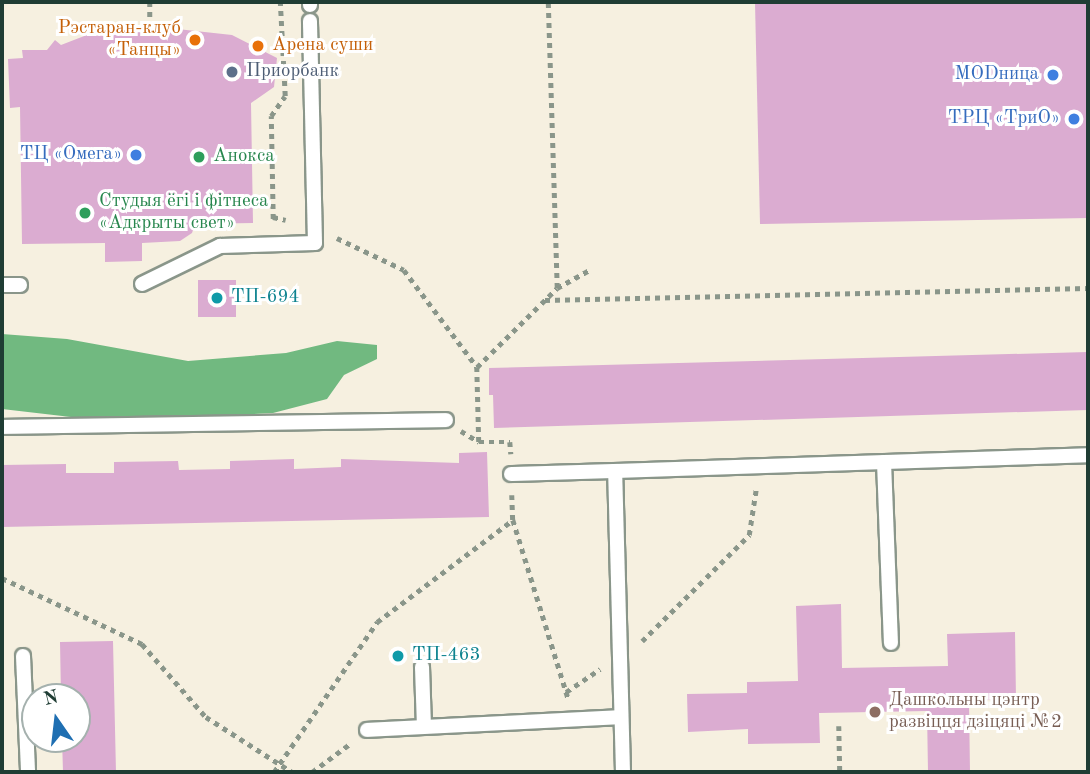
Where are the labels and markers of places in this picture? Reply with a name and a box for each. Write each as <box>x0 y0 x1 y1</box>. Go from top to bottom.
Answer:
place label: Рэстаран-клуб «Танцы» <box>58 18 181 62</box>
marker: Рэстаран-клуб «Танцы» <box>187 32 203 48</box>
place label: Арена суши <box>272 35 373 57</box>
marker: Арена суши <box>250 38 266 54</box>
place label: Приорбанк <box>246 61 339 83</box>
marker: Приорбанк <box>224 64 240 80</box>
place label: MODница <box>955 64 1039 86</box>
marker: MODница <box>1045 67 1061 83</box>
place label: ТРЦ «ТриО» <box>948 108 1060 130</box>
marker: ТРЦ «ТриО» <box>1066 111 1082 127</box>
place label: ТЦ «Омега» <box>20 144 122 166</box>
place label: Анокса <box>213 146 275 168</box>
marker: ТЦ «Омега» <box>128 147 144 163</box>
marker: Анокса <box>191 149 207 165</box>
place label: Студыя ёгі і фітнеса «Адкрыты свет» <box>99 191 268 235</box>
marker: Студыя ёгі і фітнеса «Адкрыты свет» <box>77 205 93 221</box>
place label: ТП-694 <box>231 287 300 309</box>
marker: ТП-694 <box>209 290 225 306</box>
place label: ТП-463 <box>412 645 481 667</box>
marker: ТП-463 <box>390 648 406 664</box>
place label: Дашкольны цэнтр развіцця дзіцяці №2 <box>889 690 1062 734</box>
marker: Дашкольны цэнтр развіцця дзіцяці №2 <box>867 704 883 720</box>

